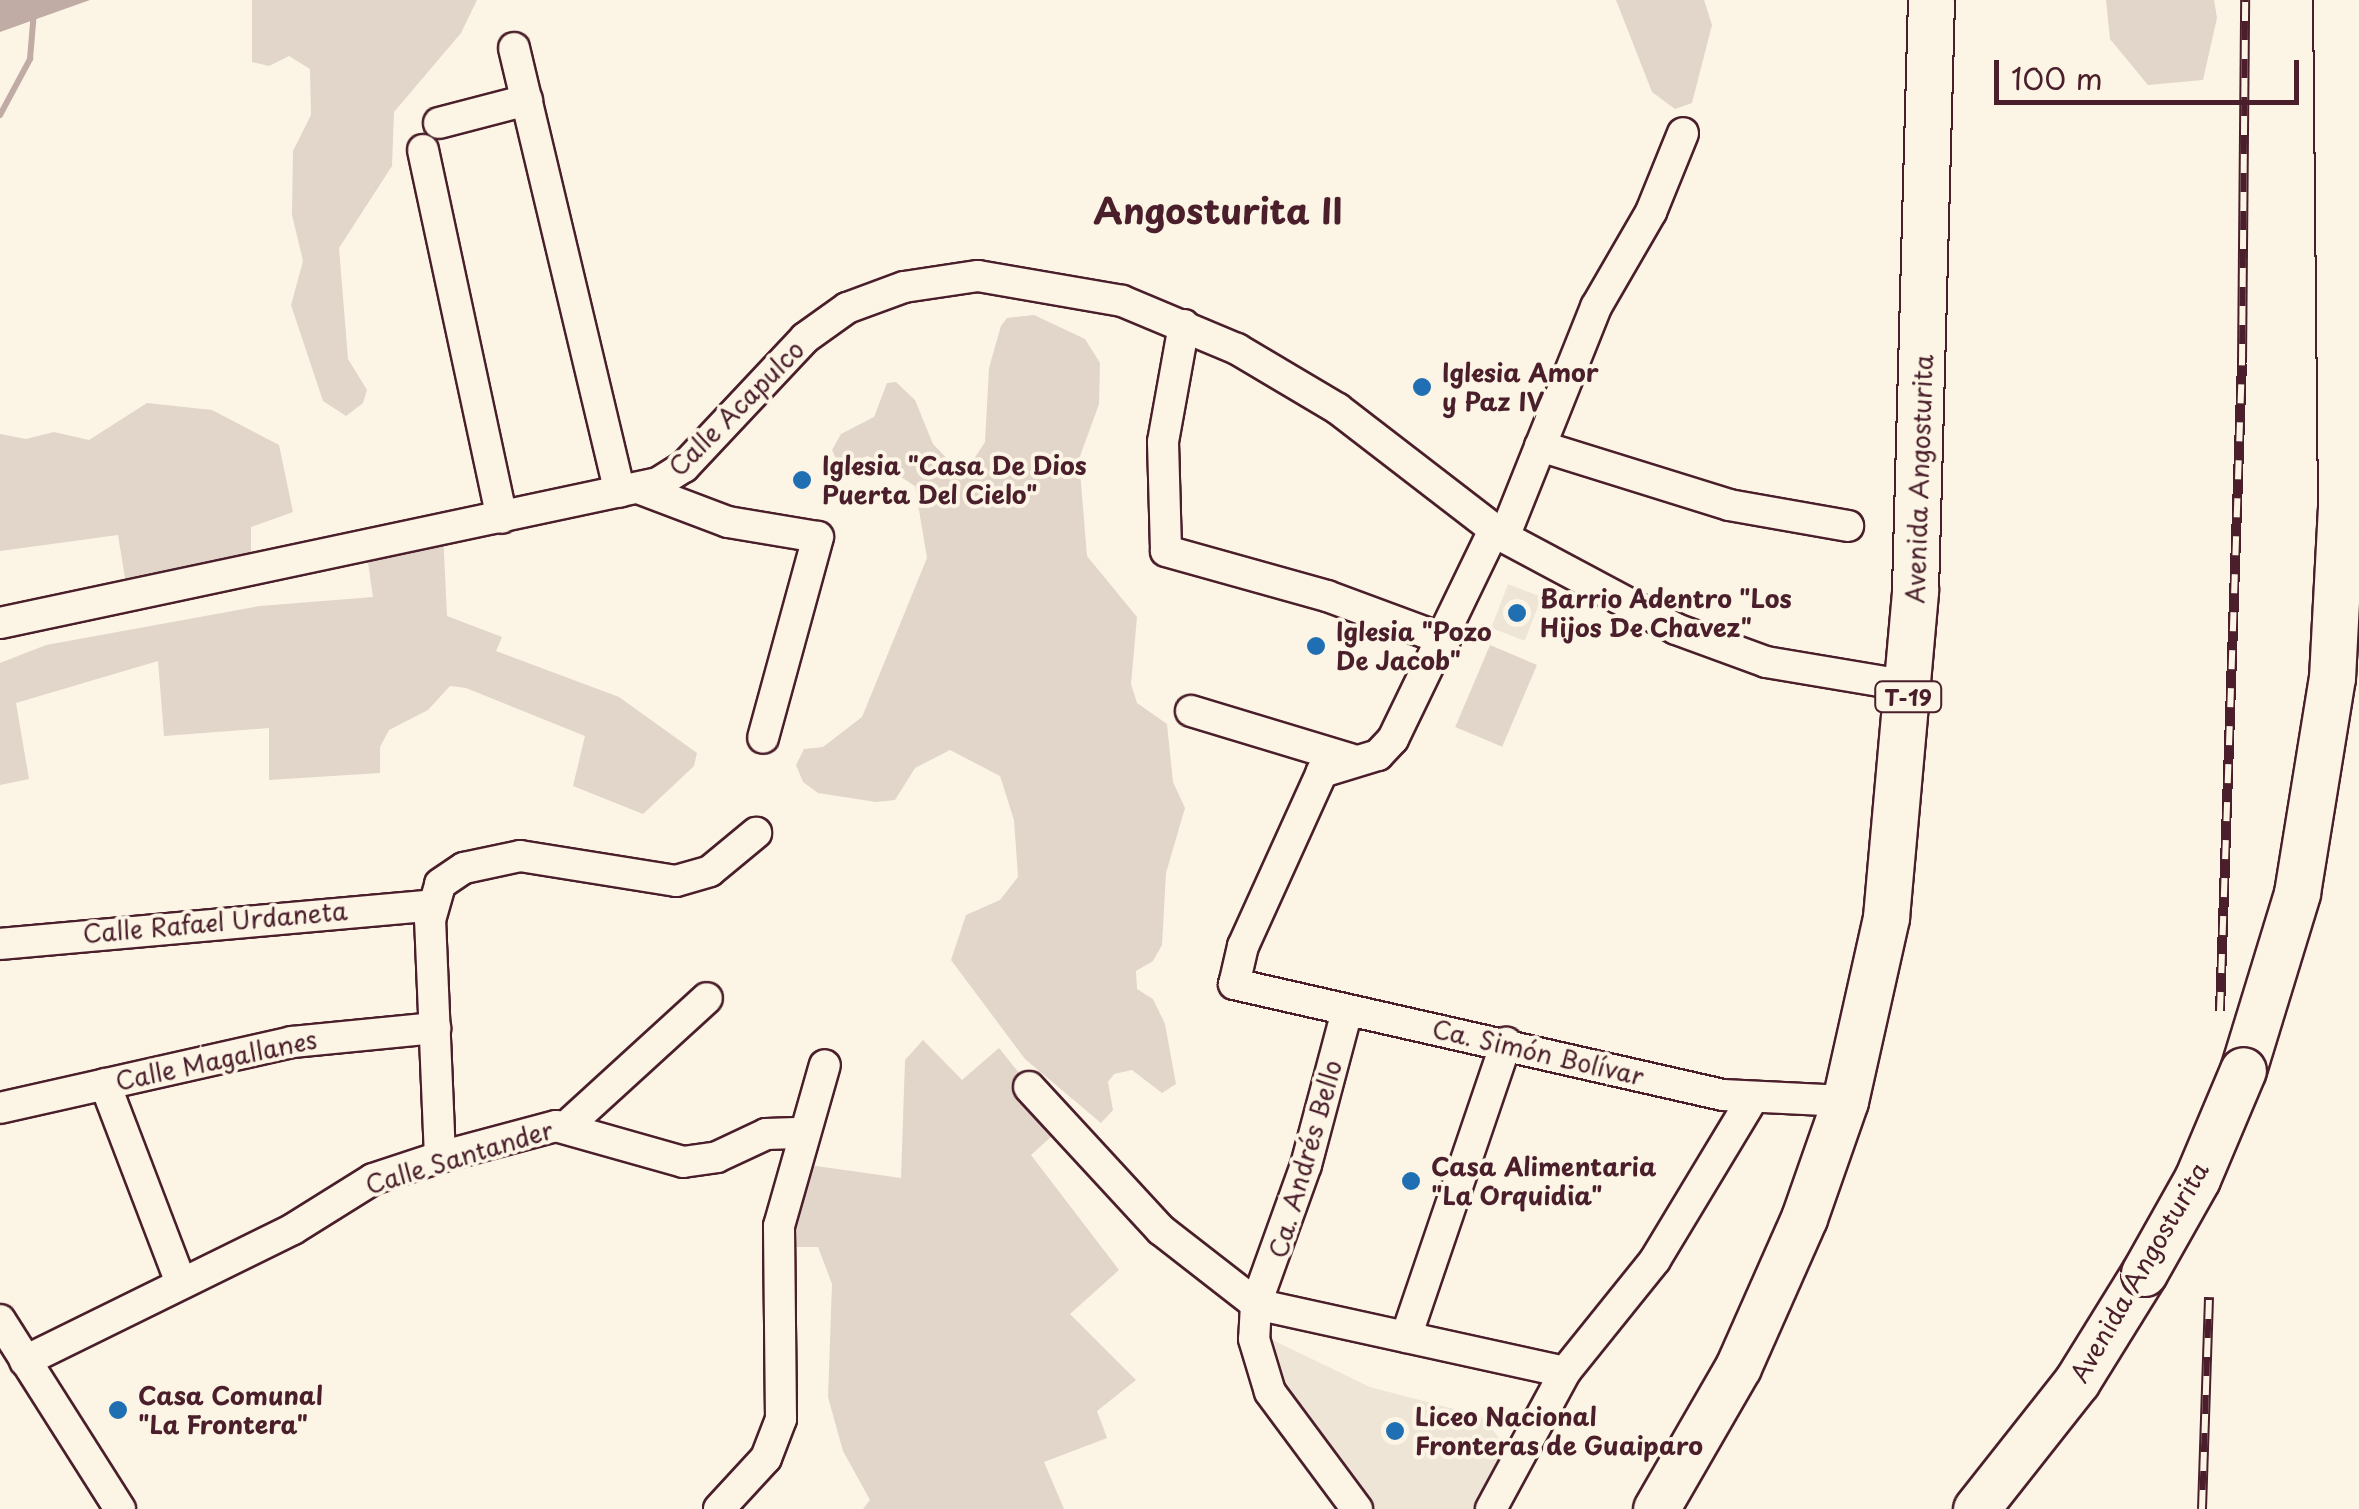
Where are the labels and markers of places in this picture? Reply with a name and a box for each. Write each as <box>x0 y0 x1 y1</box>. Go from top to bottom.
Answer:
place label: Iglesia Amor y Paz IV <box>1442 358 1601 417</box>
marker: Iglesia Amor y Paz IV <box>1411 376 1433 398</box>
place label: Iglesia "Casa De Dios Puerta Del Cielo" <box>822 451 1088 510</box>
marker: Iglesia "Casa De Dios Puerta Del Cielo" <box>791 469 813 491</box>
place label: Barrio Adentro "Los Hijos De Chavez" <box>1540 584 1794 643</box>
marker: Barrio Adentro "Los Hijos De Chavez" <box>1504 600 1530 626</box>
place label: Iglesia "Pozo De Jacob" <box>1336 617 1493 676</box>
marker: Iglesia "Pozo De Jacob" <box>1305 635 1327 657</box>
place label: Casa Alimentaria "La Orquidia" <box>1431 1152 1656 1211</box>
marker: Casa Alimentaria "La Orquidia" <box>1400 1170 1422 1192</box>
place label: Casa Comunal "La Frontera" <box>138 1381 322 1440</box>
marker: Casa Comunal "La Frontera" <box>107 1399 129 1421</box>
place label: Liceo Nacional Fronteras de Guaiparo <box>1415 1402 1703 1461</box>
marker: Liceo Nacional Fronteras de Guaiparo <box>1384 1420 1406 1442</box>

